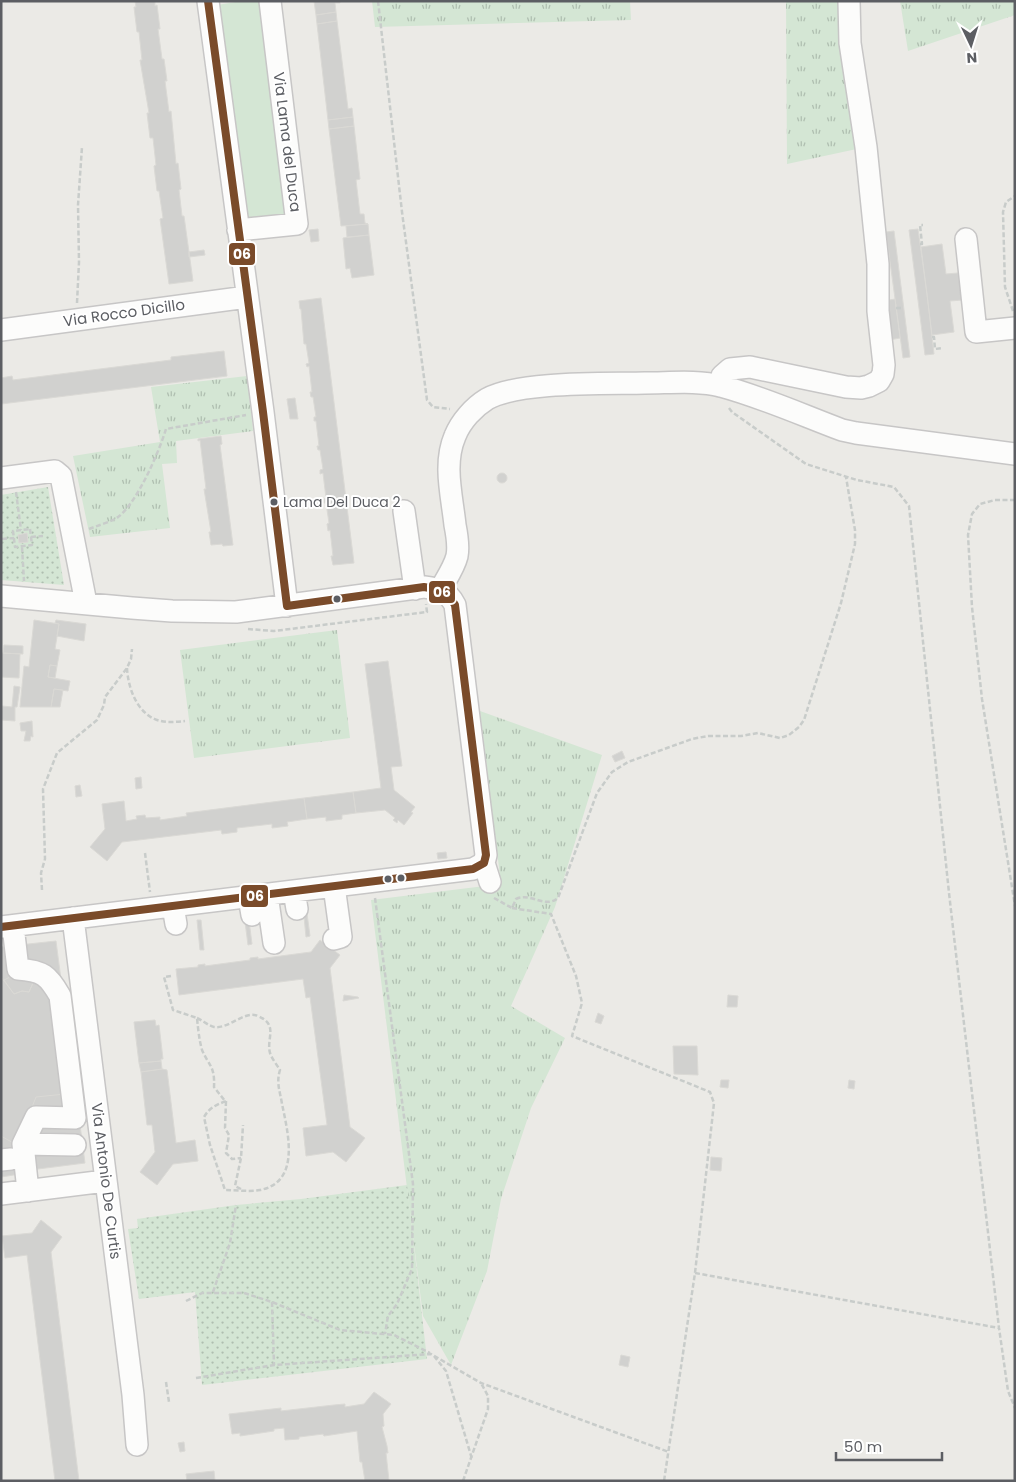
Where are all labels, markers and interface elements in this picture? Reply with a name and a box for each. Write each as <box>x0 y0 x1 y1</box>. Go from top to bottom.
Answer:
north arrow <box>946 20 996 70</box>
text: N <box>966 48 978 68</box>
street label: Via Lama del Duca <box>268 71 306 213</box>
line badge: 06 <box>228 242 256 266</box>
text: 06 <box>233 244 251 264</box>
street label: Via Rocco Dicillo <box>62 294 186 331</box>
place label: Lama Del Duca 2 <box>283 492 401 512</box>
marker: Lama Del Duca 2 <box>269 497 279 507</box>
line badge: 06 <box>428 580 456 604</box>
text: 06 <box>433 582 451 602</box>
unlabelled marker <box>332 594 342 604</box>
unlabelled marker <box>396 873 406 883</box>
unlabelled marker <box>383 874 393 884</box>
line badge: 06 <box>240 884 269 908</box>
text: 06 <box>246 886 264 906</box>
street label: Via Antonio De Curtis <box>86 1102 127 1260</box>
scale bar <box>836 1430 942 1462</box>
text: 50 m <box>844 1436 882 1457</box>

